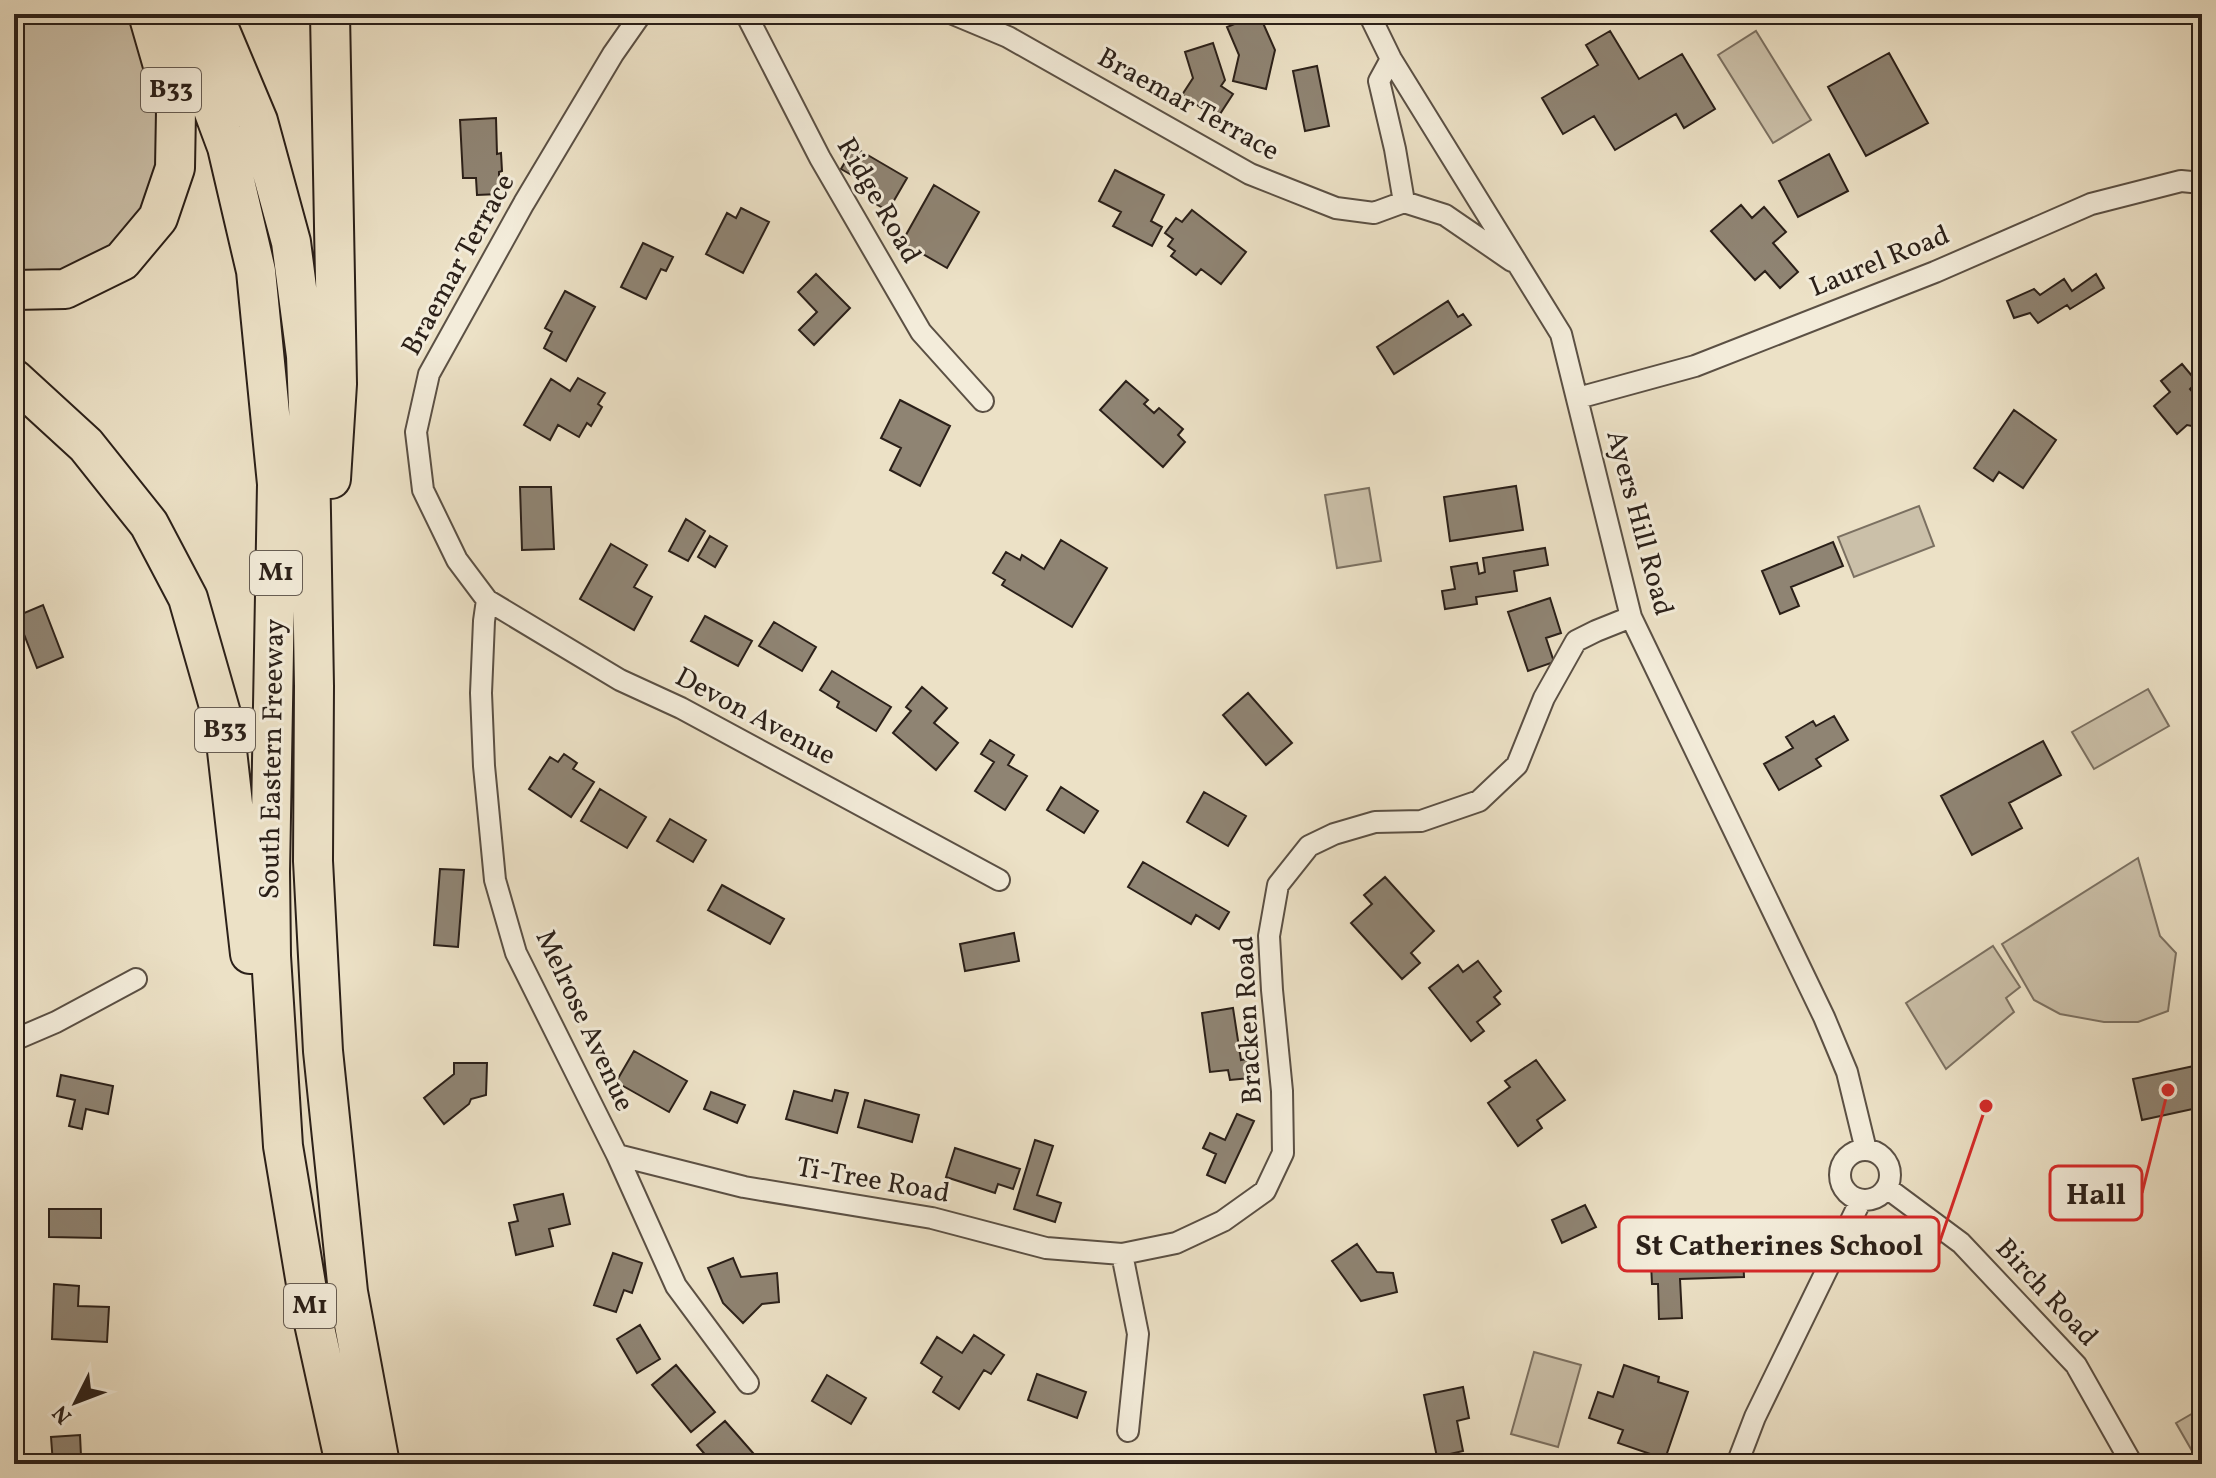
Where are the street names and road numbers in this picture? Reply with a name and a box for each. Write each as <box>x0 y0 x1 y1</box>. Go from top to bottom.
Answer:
street label: Braemar Terrace <box>1090 39 1286 171</box>
road number: B33 <box>141 68 201 112</box>
street label: Ridge Road <box>826 131 930 271</box>
street label: Braemar Terrace <box>393 167 525 363</box>
street label: Laurel Road <box>1804 216 1956 308</box>
street label: Ayers Hill Road <box>1596 426 1682 620</box>
road number: M1 <box>250 551 302 595</box>
street label: South Eastern Freeway <box>251 618 295 900</box>
street label: Devon Avenue <box>668 658 842 776</box>
road number: B33 <box>195 708 255 752</box>
street label: Melrose Avenue <box>525 924 643 1118</box>
street label: Bracken Road <box>1225 935 1273 1105</box>
street label: Ti-Tree Road <box>793 1148 953 1214</box>
street label: Birch Road <box>1986 1230 2106 1356</box>
road number: M1 <box>284 1284 336 1328</box>

